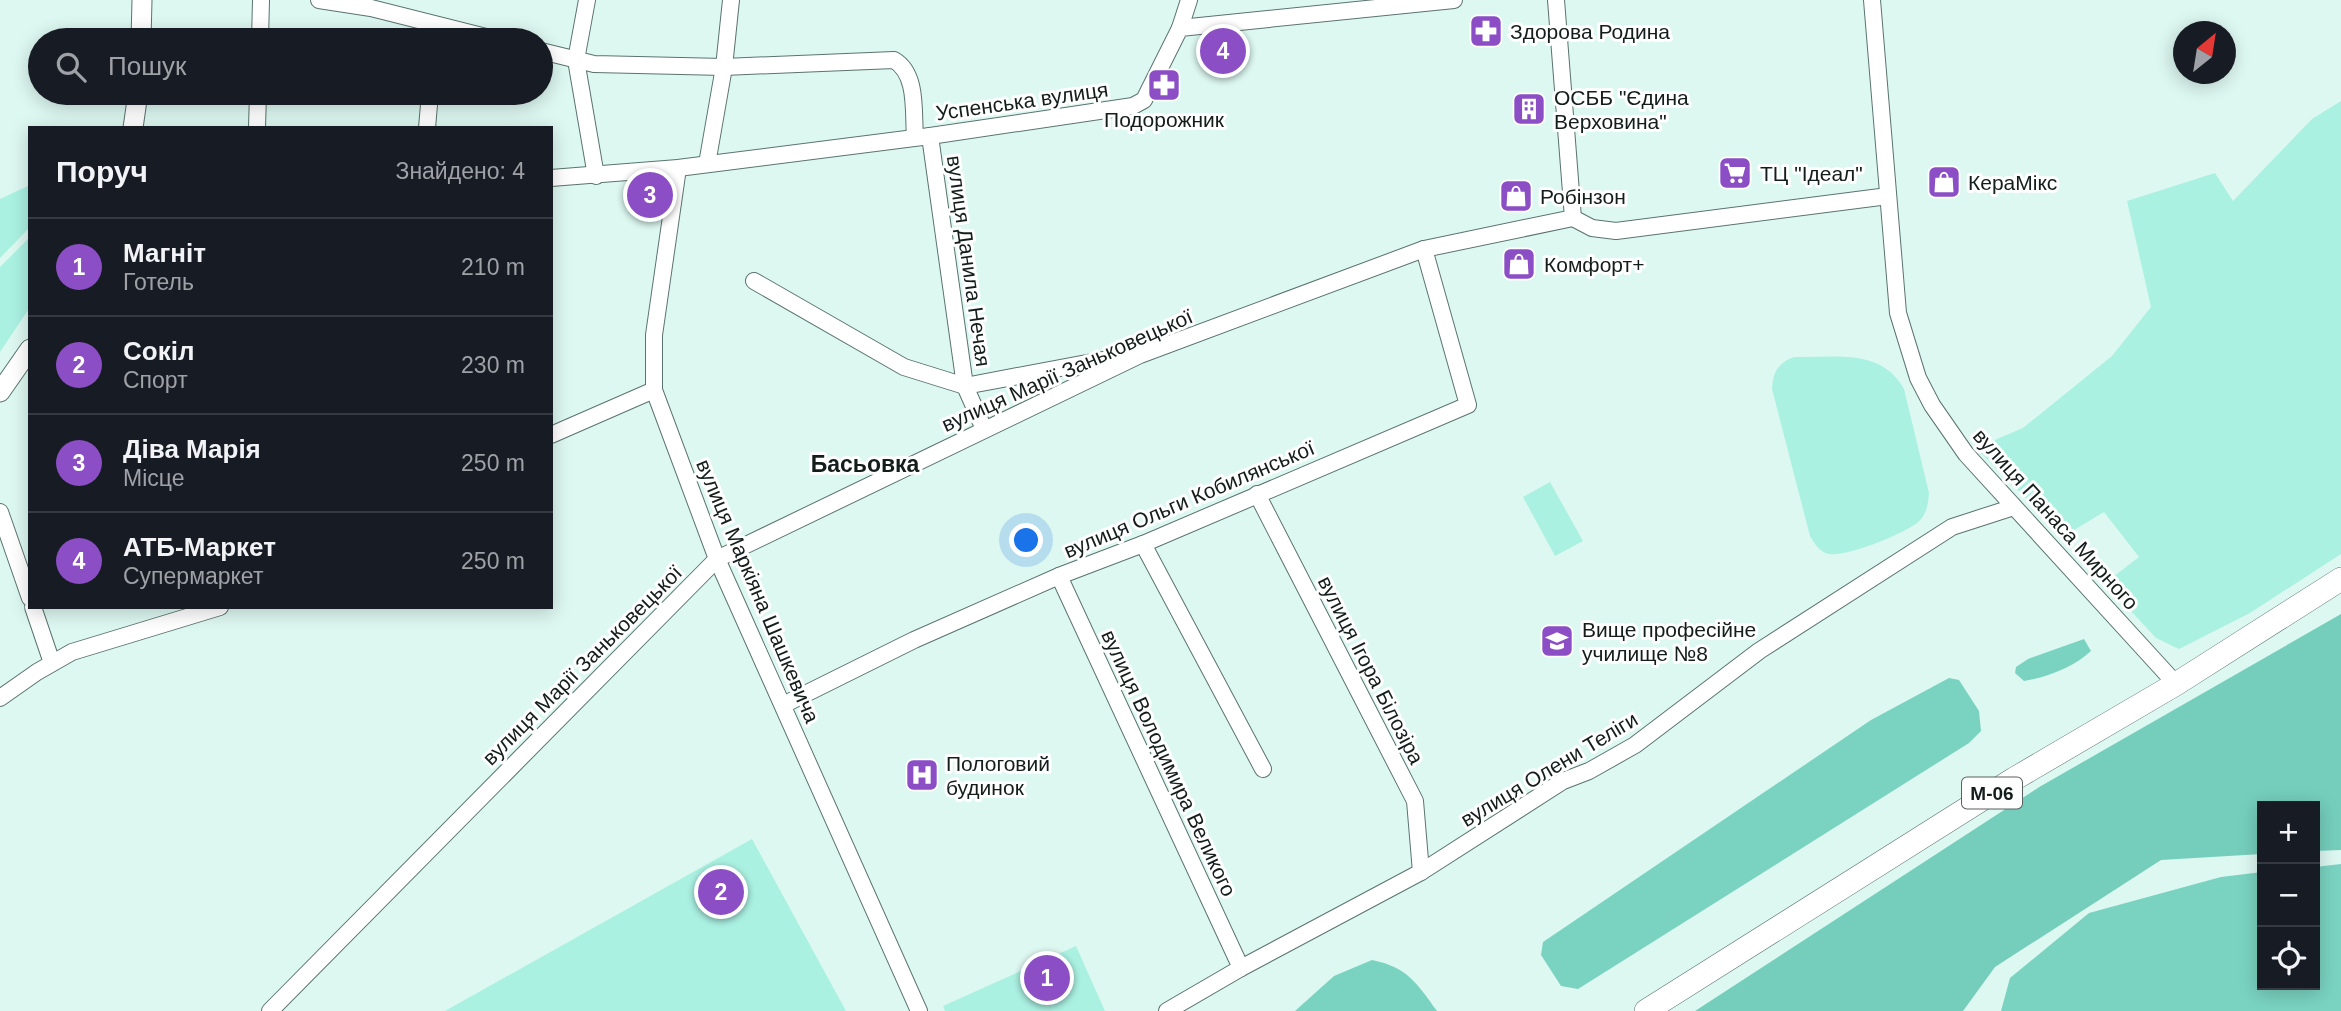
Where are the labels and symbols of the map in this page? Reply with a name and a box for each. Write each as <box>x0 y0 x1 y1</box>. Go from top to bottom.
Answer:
pharmacy icon: Здорова Родина <box>1467 12 1505 50</box>
place label: Здорова Родина <box>1510 20 1670 43</box>
north arrow <box>2173 21 2236 84</box>
pin: 4 <box>1200 25 1246 77</box>
pharmacy icon: Подорожник <box>1145 66 1183 104</box>
street label: Успенська вулиця <box>934 78 1110 124</box>
place label: ОСББ "Єдина Верховина" <box>1554 86 1689 133</box>
building icon: ОСББ "Єдина Верховина" <box>1510 90 1548 128</box>
place label: Подорожник <box>1104 108 1225 131</box>
street label: вулиця Данила Нечая <box>943 154 995 368</box>
supermarket icon: ТЦ "Ідеал" <box>1716 154 1754 192</box>
place label: ТЦ "Ідеал" <box>1760 162 1863 185</box>
shop icon: КераМікс <box>1925 163 1963 201</box>
pin: 3 <box>627 169 673 221</box>
place label: КераМікс <box>1968 171 2057 194</box>
shop icon: Робінзон <box>1497 177 1535 215</box>
place label: Робінзон <box>1540 185 1626 208</box>
shop icon: Комфорт+ <box>1500 245 1538 283</box>
place label: Комфорт+ <box>1544 253 1644 276</box>
street label: вулиця Марії Заньковецької <box>938 304 1196 436</box>
street label: вулиця Панаса Мирного <box>1969 424 2143 614</box>
street label: вулиця Ольги Кобилянської <box>1060 436 1318 562</box>
district label: Басьовка <box>811 451 920 477</box>
street label: вулиця Маркіяна Шашкевича <box>692 456 824 726</box>
your location <box>1009 523 1043 557</box>
street label: вулиця Марії Заньковецької <box>478 561 686 769</box>
street label: вулиця Ігора Білозіра <box>1314 572 1429 768</box>
place label: Вище професійне училище №8 <box>1582 618 1756 665</box>
school or university icon: Вище професійне училище №8 <box>1538 622 1576 660</box>
street label: вулиця Володимира Великого <box>1097 626 1241 900</box>
street label: вулиця Олени Теліги <box>1456 707 1642 831</box>
place label: Пологовий будинок <box>946 752 1050 799</box>
hospital icon: Пологовий будинок <box>903 756 941 794</box>
road number: М-06 <box>1962 778 2022 808</box>
pin: 2 <box>698 866 744 918</box>
pin: 1 <box>1024 952 1070 1004</box>

